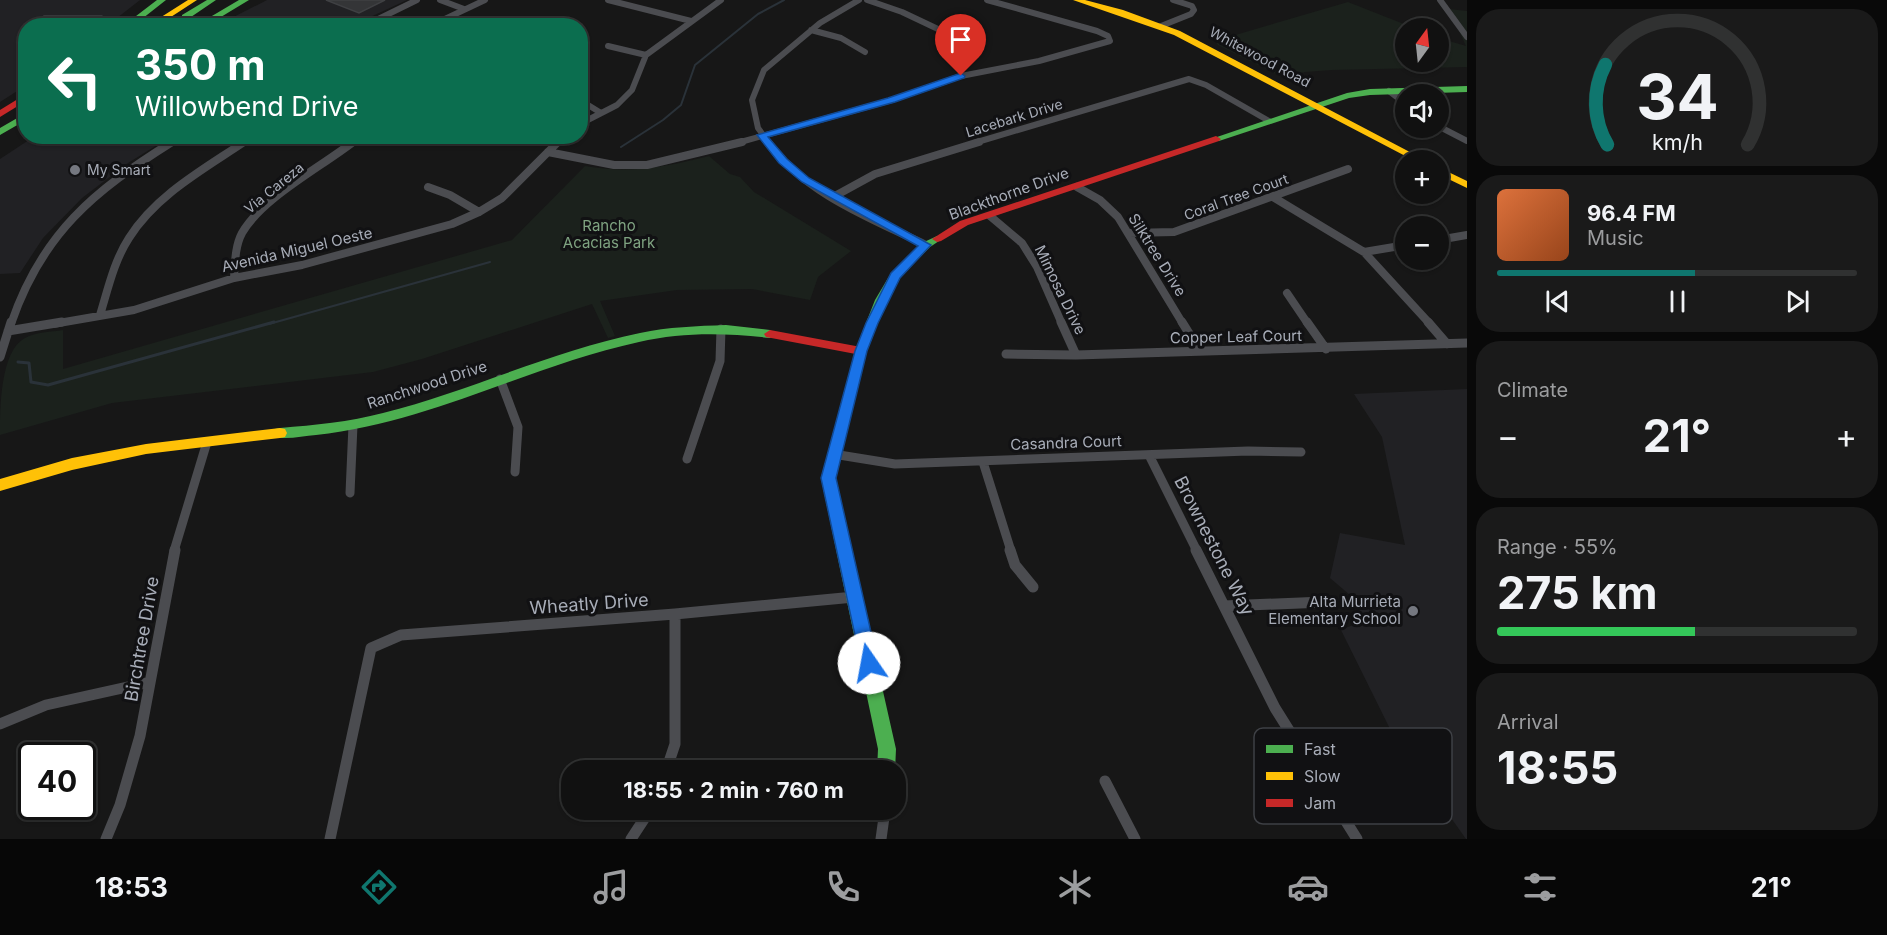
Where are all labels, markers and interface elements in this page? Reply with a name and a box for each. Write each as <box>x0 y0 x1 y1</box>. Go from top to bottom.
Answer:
pin <box>935 14 986 76</box>
north arrow <box>1395 18 1449 72</box>
map controls <box>1395 18 1449 270</box>
icon: arrive <box>944 23 977 56</box>
street label: Whitewood Road <box>1207 23 1314 90</box>
text: 350 m <box>135 39 266 90</box>
icon: left <box>36 42 114 120</box>
text: 34 <box>1636 59 1718 134</box>
button: sound <box>1395 84 1449 138</box>
text: Willowbend Drive <box>135 90 358 123</box>
street label: Lacebark Drive <box>963 95 1064 140</box>
text: km/h <box>1652 129 1702 155</box>
button: + <box>1395 150 1449 204</box>
street label: Via Careza <box>241 158 307 217</box>
place label: My Smart <box>87 161 151 178</box>
marker: My Smart <box>68 163 82 177</box>
street label: Blackthorne Drive <box>946 163 1071 224</box>
street label: Coral Tree Court <box>1181 170 1291 223</box>
text: 96.4 FM <box>1587 200 1676 226</box>
street label: Silktree Drive <box>1124 210 1190 300</box>
park label: Rancho Acacias Park <box>563 216 656 252</box>
button: − <box>1395 216 1449 270</box>
street label: Avenida Miguel Oeste <box>220 223 374 276</box>
text: Music <box>1587 226 1644 250</box>
street label: Mimosa Drive <box>1031 242 1090 338</box>
icon: previous <box>1541 285 1574 318</box>
icon: pause <box>1661 285 1694 318</box>
icon: next <box>1781 285 1814 318</box>
street label: Copper Leaf Court <box>1170 326 1302 347</box>
street label: Ranchwood Drive <box>365 356 489 413</box>
text: Climate <box>1497 378 1568 402</box>
text: 21° <box>1643 408 1711 463</box>
text: − <box>1497 416 1519 456</box>
text: + <box>1835 416 1857 456</box>
street label: Casandra Court <box>1010 431 1122 454</box>
street label: Brownestone Way <box>1170 473 1259 619</box>
text: Range · 55% <box>1497 535 1618 559</box>
text: 275 km <box>1497 565 1658 620</box>
street label: Birchtree Drive <box>120 575 163 703</box>
street label: Wheatly Drive <box>529 589 649 618</box>
place label: Alta Murrieta Elementary School <box>1268 592 1401 628</box>
marker: Alta Murrieta Elementary School <box>1406 604 1420 618</box>
position arrow <box>837 631 901 695</box>
text: Arrival <box>1497 710 1559 734</box>
legend <box>1254 728 1452 824</box>
text: Fast <box>1304 739 1336 759</box>
text: 18:55 <box>1497 740 1618 795</box>
speed limit sign: 40 <box>18 742 96 820</box>
text: Slow <box>1304 766 1341 786</box>
text: 18:55 · 2 min · 760 m <box>623 777 844 803</box>
text: Jam <box>1304 793 1336 813</box>
icon: directions <box>358 866 400 908</box>
icon: music <box>590 866 632 908</box>
icon: phone <box>822 866 864 908</box>
icon: climate <box>1054 866 1096 908</box>
icon: car <box>1287 866 1329 908</box>
icon: filters <box>1519 866 1561 908</box>
text: 18:53 <box>95 871 168 904</box>
text: 21° <box>1751 871 1792 904</box>

